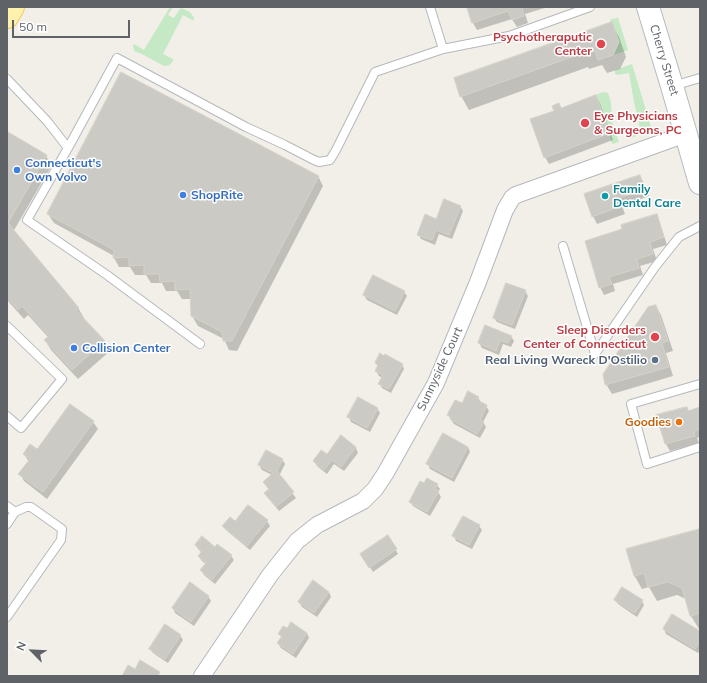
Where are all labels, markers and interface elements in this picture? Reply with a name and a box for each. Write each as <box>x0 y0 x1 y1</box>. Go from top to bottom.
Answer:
scale bar <box>14 12 132 38</box>
text: 50 m <box>19 19 47 34</box>
street label: Cherry Street <box>646 23 682 97</box>
place label: Psychotheraputic Center <box>493 30 592 58</box>
marker: Psychotheraputic Center <box>595 38 607 50</box>
place label: Eye Physicians & Surgeons, PC <box>594 109 682 137</box>
marker: Eye Physicians & Surgeons, PC <box>579 117 591 129</box>
place label: Connecticut's Own Volvo <box>25 156 101 184</box>
marker: Connecticut's Own Volvo <box>12 165 22 175</box>
place label: Family Dental Care <box>613 182 681 210</box>
place label: ShopRite <box>191 188 243 202</box>
marker: ShopRite <box>178 190 188 200</box>
marker: Family Dental Care <box>600 191 610 201</box>
place label: Sleep Disorders Center of Connecticut <box>523 323 646 351</box>
street label: Sunnyside Court <box>414 325 466 413</box>
marker: Sleep Disorders Center of Connecticut <box>649 331 661 343</box>
place label: Collision Center <box>82 341 170 355</box>
marker: Collision Center <box>69 343 79 353</box>
place label: Real Living Wareck D'Ostilio <box>485 353 647 367</box>
marker: Real Living Wareck D'Ostilio <box>650 355 660 365</box>
place label: Goodies <box>625 415 671 429</box>
marker: Goodies <box>674 417 684 427</box>
north arrow <box>12 631 52 671</box>
text: N <box>13 639 29 653</box>

